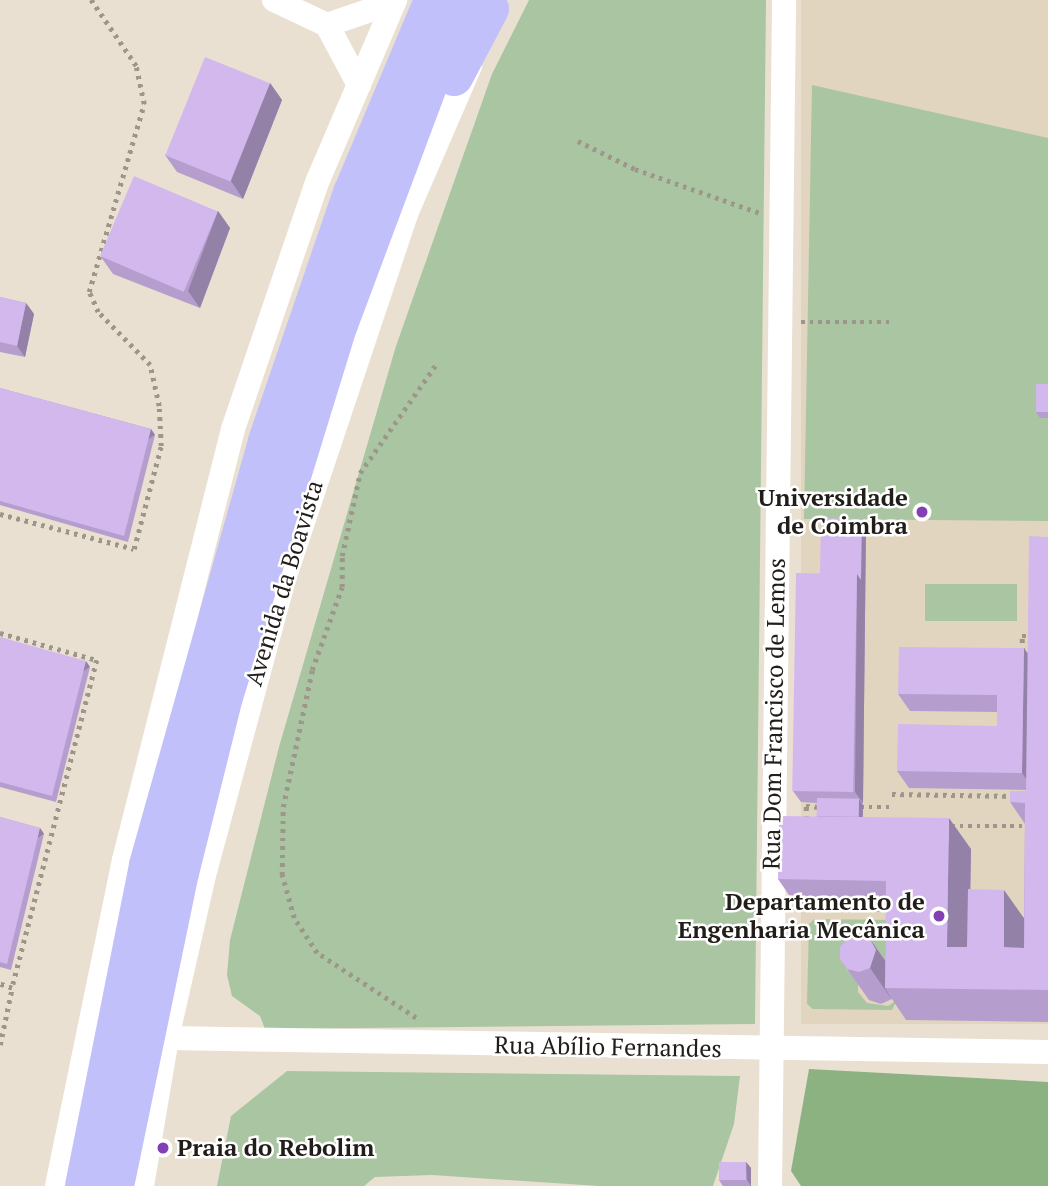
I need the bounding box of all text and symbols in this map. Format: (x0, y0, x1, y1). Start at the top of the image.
street label: Avenida da Boavista (239, 477, 329, 689)
place label: Universidade de Coimbra (758, 484, 908, 540)
marker: Universidade de Coimbra (914, 504, 930, 520)
street label: Rua Dom Francisco de Lemos (757, 558, 791, 870)
place label: Departamento de Engenharia Mecânica (678, 888, 925, 944)
marker: Departamento de Engenharia Mecânica (931, 908, 947, 924)
street label: Rua Abílio Fernandes (494, 1031, 722, 1063)
place label: Praia do Rebolim (177, 1134, 374, 1162)
marker: Praia do Rebolim (155, 1140, 171, 1156)

